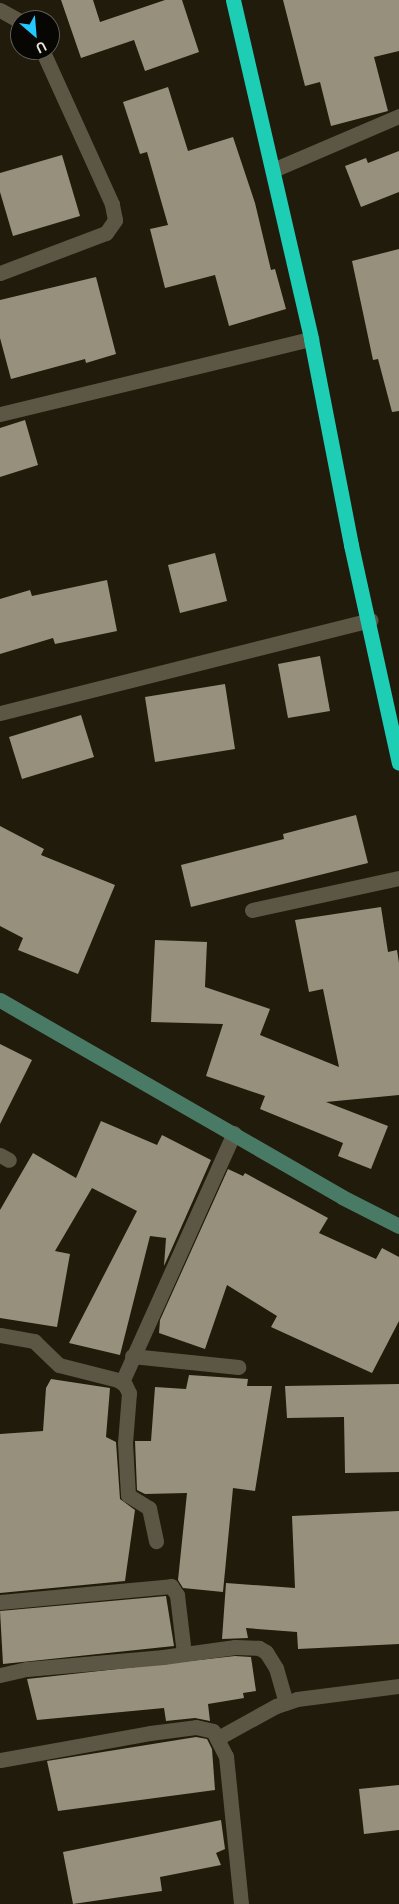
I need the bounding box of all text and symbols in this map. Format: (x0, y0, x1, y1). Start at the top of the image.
north arrow (10, 10, 60, 60)
text: U (33, 37, 50, 58)

